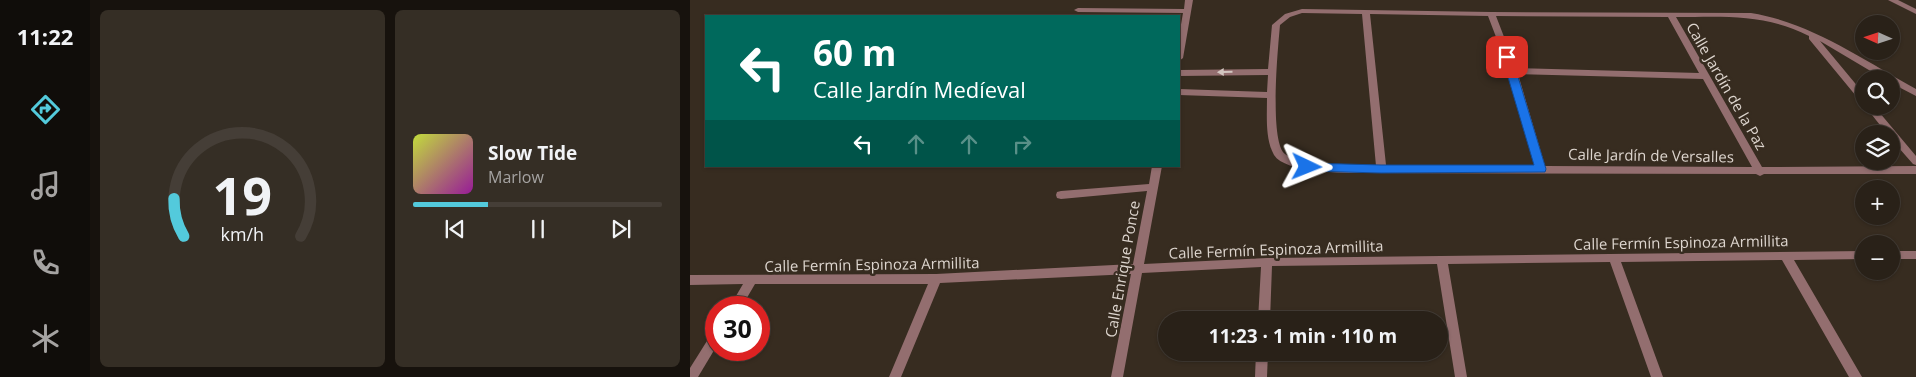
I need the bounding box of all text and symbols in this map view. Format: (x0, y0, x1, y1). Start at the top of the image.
north arrow (1855, 15, 1900, 60)
map controls (1855, 15, 1900, 280)
street label: Calle Jardín de la Paz (1682, 19, 1772, 153)
text: 11:22 (17, 21, 73, 51)
text: 60 m (813, 29, 896, 76)
icon: left (730, 35, 795, 100)
pin (1486, 36, 1528, 78)
icon: arrive (1493, 43, 1521, 71)
one-way arrow (1217, 68, 1233, 76)
button: search (1855, 70, 1900, 115)
text: Calle Jardín Medíeval (813, 74, 1026, 104)
icon: directions (28, 92, 63, 127)
button: layers (1855, 125, 1900, 170)
icon: left (849, 130, 877, 158)
icon: ahead (902, 130, 930, 158)
icon: ahead (955, 130, 983, 158)
icon: right (1008, 130, 1036, 158)
text: Slow Tide (488, 140, 577, 166)
position arrow (1280, 140, 1332, 192)
street label: Calle Jardín de Versalles (1568, 144, 1734, 166)
text: 19 (213, 159, 272, 230)
text: Marlow (488, 166, 544, 188)
icon: music (28, 168, 63, 203)
button: + (1855, 180, 1900, 225)
street label: Calle Enrique Ponce (1100, 199, 1144, 339)
icon: previous (441, 215, 469, 243)
icon: pause (524, 215, 552, 243)
icon: next (607, 215, 635, 243)
text: km/h (221, 222, 264, 246)
street label: Calle Fermín Espinoza Armillita (1573, 230, 1789, 254)
street label: Calle Fermín Espinoza Armillita (1168, 235, 1384, 263)
button: − (1855, 235, 1900, 280)
icon: phone (28, 245, 63, 280)
street label: Calle Fermín Espinoza Armillita (764, 252, 980, 276)
speed limit sign: 30 (705, 296, 770, 361)
icon: climate (28, 321, 63, 356)
text: 11:23 · 1 min · 110 m (1209, 323, 1397, 349)

